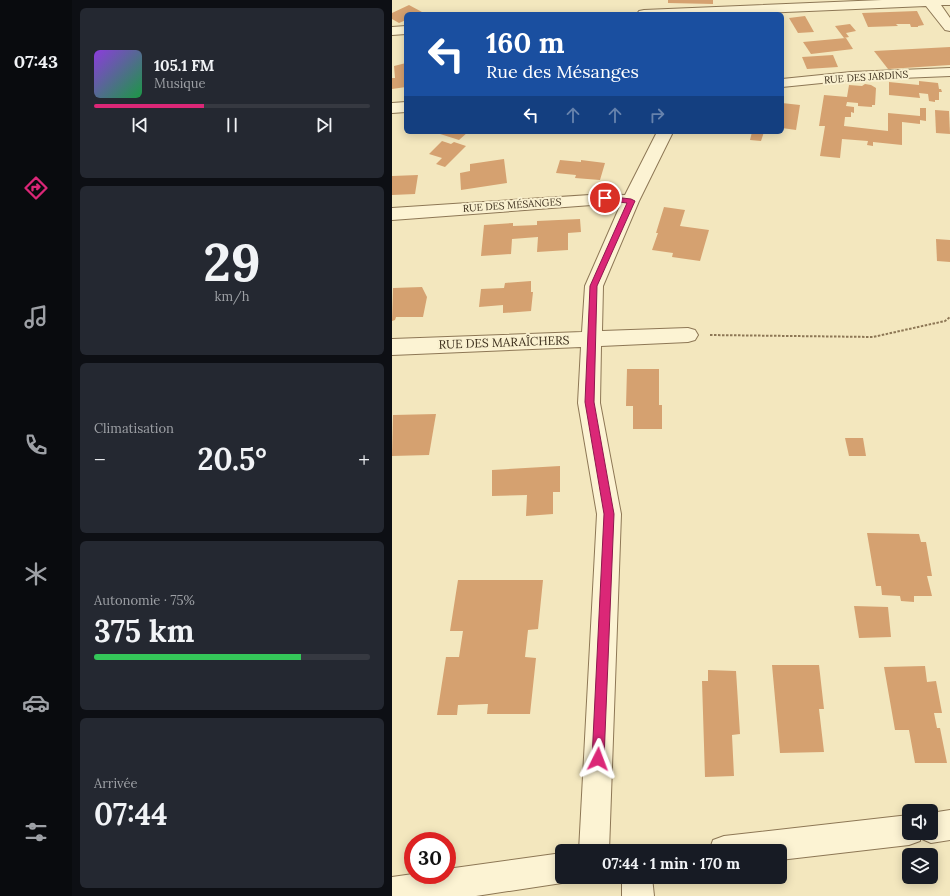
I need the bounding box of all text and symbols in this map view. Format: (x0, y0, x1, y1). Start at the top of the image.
text: 160 m (486, 25, 564, 61)
icon: left (420, 28, 472, 80)
text: 07:43 (14, 50, 58, 73)
text: 105.1 FM (154, 56, 214, 75)
text: Rue des Mésanges (486, 60, 639, 83)
street label: RUE DES JARDINS (823, 68, 909, 86)
text: Musique (154, 75, 206, 92)
icon: left (520, 104, 542, 126)
icon: ahead (562, 104, 584, 126)
icon: ahead (604, 104, 626, 126)
icon: right (646, 104, 668, 126)
icon: previous (129, 114, 151, 136)
icon: pause (221, 114, 243, 136)
icon: next (313, 114, 335, 136)
icon: directions (22, 174, 50, 202)
pin (588, 181, 622, 215)
icon: arrive (594, 187, 616, 209)
street label: RUE DES MÉSANGES (462, 195, 562, 215)
text: 29 (203, 229, 261, 295)
text: km/h (214, 288, 250, 305)
icon: music (22, 303, 50, 331)
street label: RUE DES MARAÎCHERS (438, 332, 570, 352)
text: Climatisation (94, 420, 174, 437)
icon: phone (22, 431, 50, 459)
text: 20.5° (197, 440, 267, 478)
text: − (94, 445, 106, 473)
text: + (358, 445, 370, 473)
icon: climate (22, 560, 50, 588)
text: Autonomie · 75% (94, 592, 195, 609)
text: 375 km (94, 612, 194, 650)
icon: car (22, 689, 50, 717)
position arrow (577, 738, 619, 780)
text: Arrivée (94, 775, 138, 792)
text: 07:44 (94, 795, 168, 833)
map controls (902, 804, 938, 884)
button: sound (902, 804, 938, 840)
icon: filters (22, 818, 50, 846)
speed limit sign: 30 (404, 832, 456, 884)
button: layers (902, 848, 938, 884)
text: 07:44 · 1 min · 170 m (602, 854, 740, 873)

